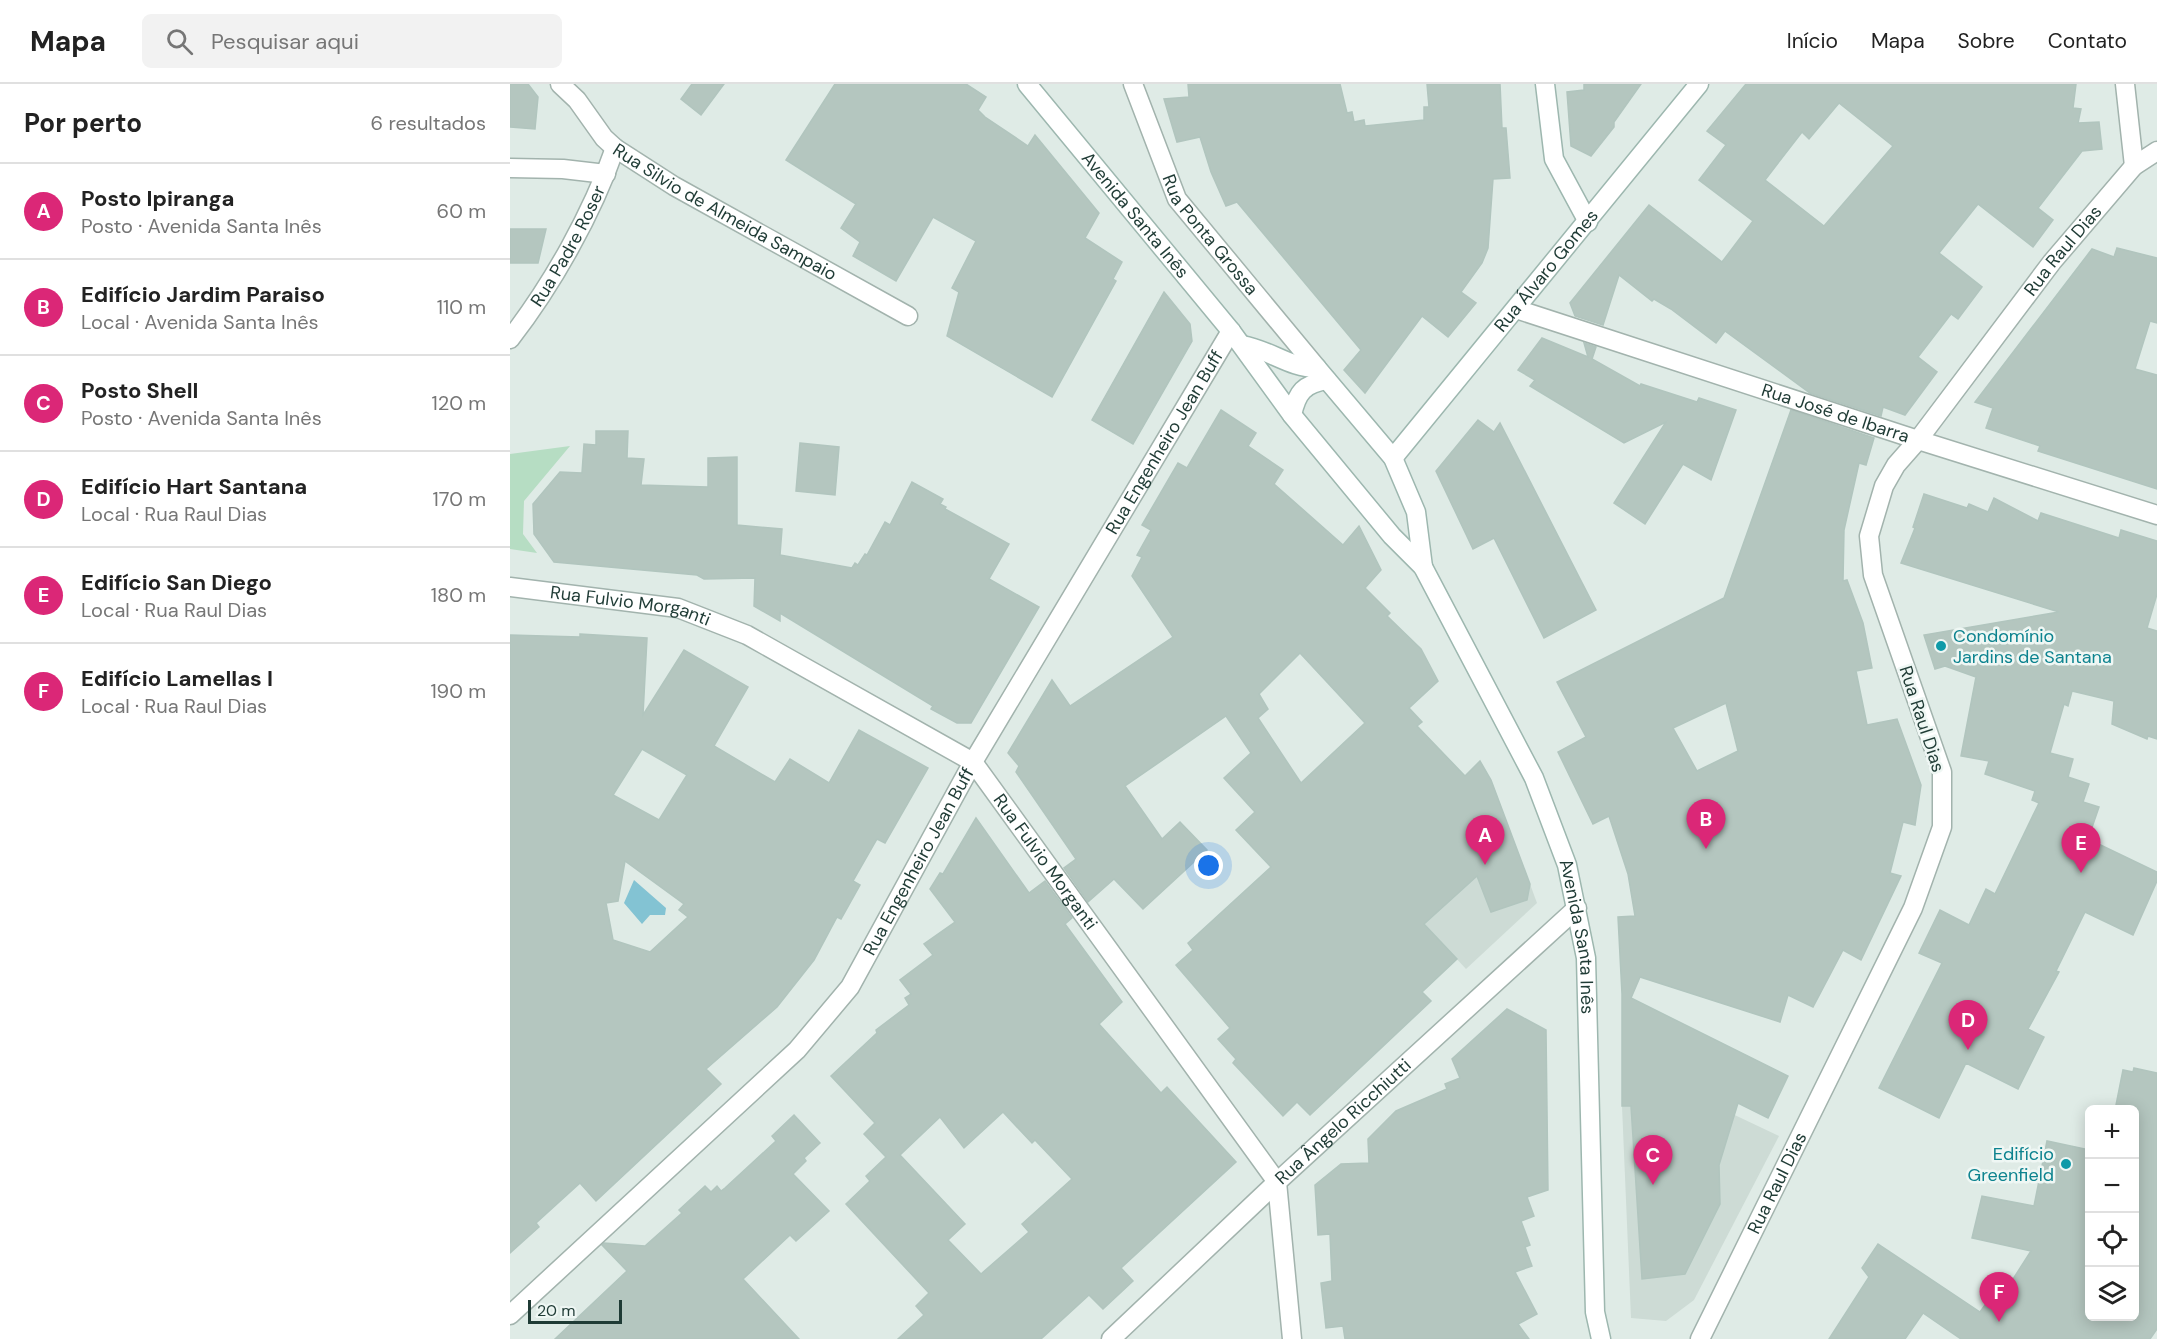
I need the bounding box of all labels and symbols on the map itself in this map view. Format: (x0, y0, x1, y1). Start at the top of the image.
street label: Rua Silvio de Almeida Sampaio (608, 138, 841, 286)
street label: Avenida Santa Inês (1076, 147, 1194, 283)
street label: Rua Ponta Grossa (1157, 171, 1264, 300)
street label: Rua Padre Roser (525, 181, 611, 311)
street label: Rua Raul Dias (2019, 200, 2107, 301)
street label: Rua Álvaro Gomes (1489, 204, 1604, 337)
street label: Rua Engenheiro Jean Buff (1100, 346, 1229, 539)
street label: Rua José de Ibarra (1758, 378, 1912, 448)
street label: Rua Fulvio Morganti (549, 580, 714, 632)
place label: Condomínio Jardins de Santana (1953, 624, 2112, 669)
marker: Condomínio Jardins de Santana (1934, 639, 1948, 653)
street label: Rua Raul Dias (1894, 663, 1950, 775)
street label: Rua Engenheiro Jean Buff (858, 763, 980, 960)
street label: Rua Fulvio Morganti (988, 789, 1103, 935)
pin: B (1686, 800, 1726, 849)
pin: A (1466, 816, 1504, 865)
pin: E (2062, 824, 2100, 873)
your location (1194, 851, 1223, 880)
street label: Avenida Santa Inês (1554, 855, 1599, 1014)
pin: D (1948, 1000, 1988, 1050)
street label: Rua Ângelo Ricchiutti (1270, 1053, 1416, 1190)
street label: Rua Raul Dias (1742, 1128, 1812, 1238)
pin: C (1634, 1136, 1672, 1185)
place label: Edifício Greenfield (1968, 1142, 2054, 1187)
marker: Edifício Greenfield (2059, 1157, 2073, 1171)
pin: F (1980, 1272, 2018, 1322)
scale bar (528, 1297, 622, 1324)

